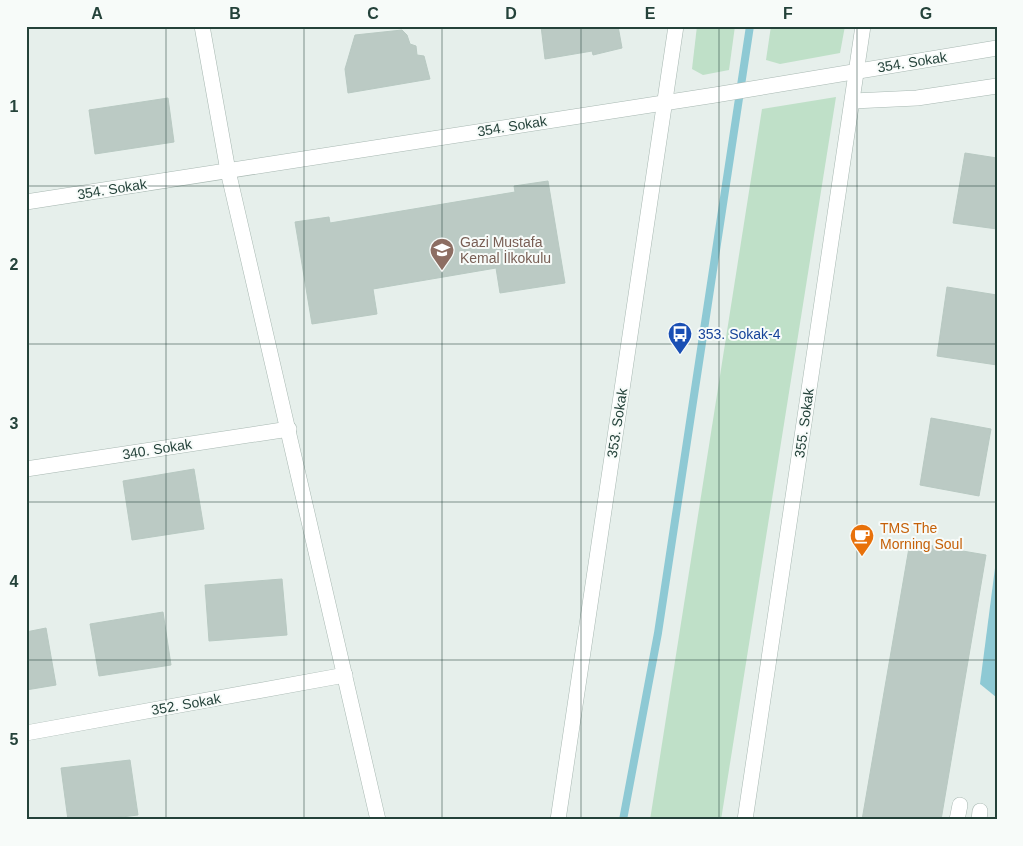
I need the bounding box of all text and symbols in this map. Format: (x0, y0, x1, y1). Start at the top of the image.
text: A (91, 5, 103, 22)
text: B (229, 5, 241, 22)
text: C (367, 5, 379, 22)
text: D (505, 5, 517, 22)
text: E (645, 5, 656, 22)
text: F (783, 5, 793, 22)
text: G (920, 5, 932, 22)
street label: 354. Sokak (876, 48, 949, 75)
text: 1 (10, 98, 19, 115)
street label: 354. Sokak (476, 112, 549, 139)
street label: 354. Sokak (76, 175, 149, 202)
place label: Gazi Mustafa Kemal İlkokulu (460, 234, 551, 266)
school or university icon: Gazi Mustafa Kemal İlkokulu (429, 237, 455, 271)
text: 2 (10, 256, 19, 273)
bus stop icon: 353. Sokak-4 (667, 321, 693, 355)
place label: 353. Sokak-4 (698, 326, 781, 342)
street label: 353. Sokak (604, 386, 631, 459)
street label: 355. Sokak (791, 386, 817, 459)
text: 3 (10, 415, 19, 432)
street label: 340. Sokak (121, 435, 194, 462)
place label: TMS The Morning Soul (880, 520, 963, 552)
cafe icon: TMS The Morning Soul (849, 523, 875, 557)
text: 4 (10, 573, 19, 590)
street label: 352. Sokak (150, 690, 223, 718)
text: 5 (10, 731, 19, 748)

